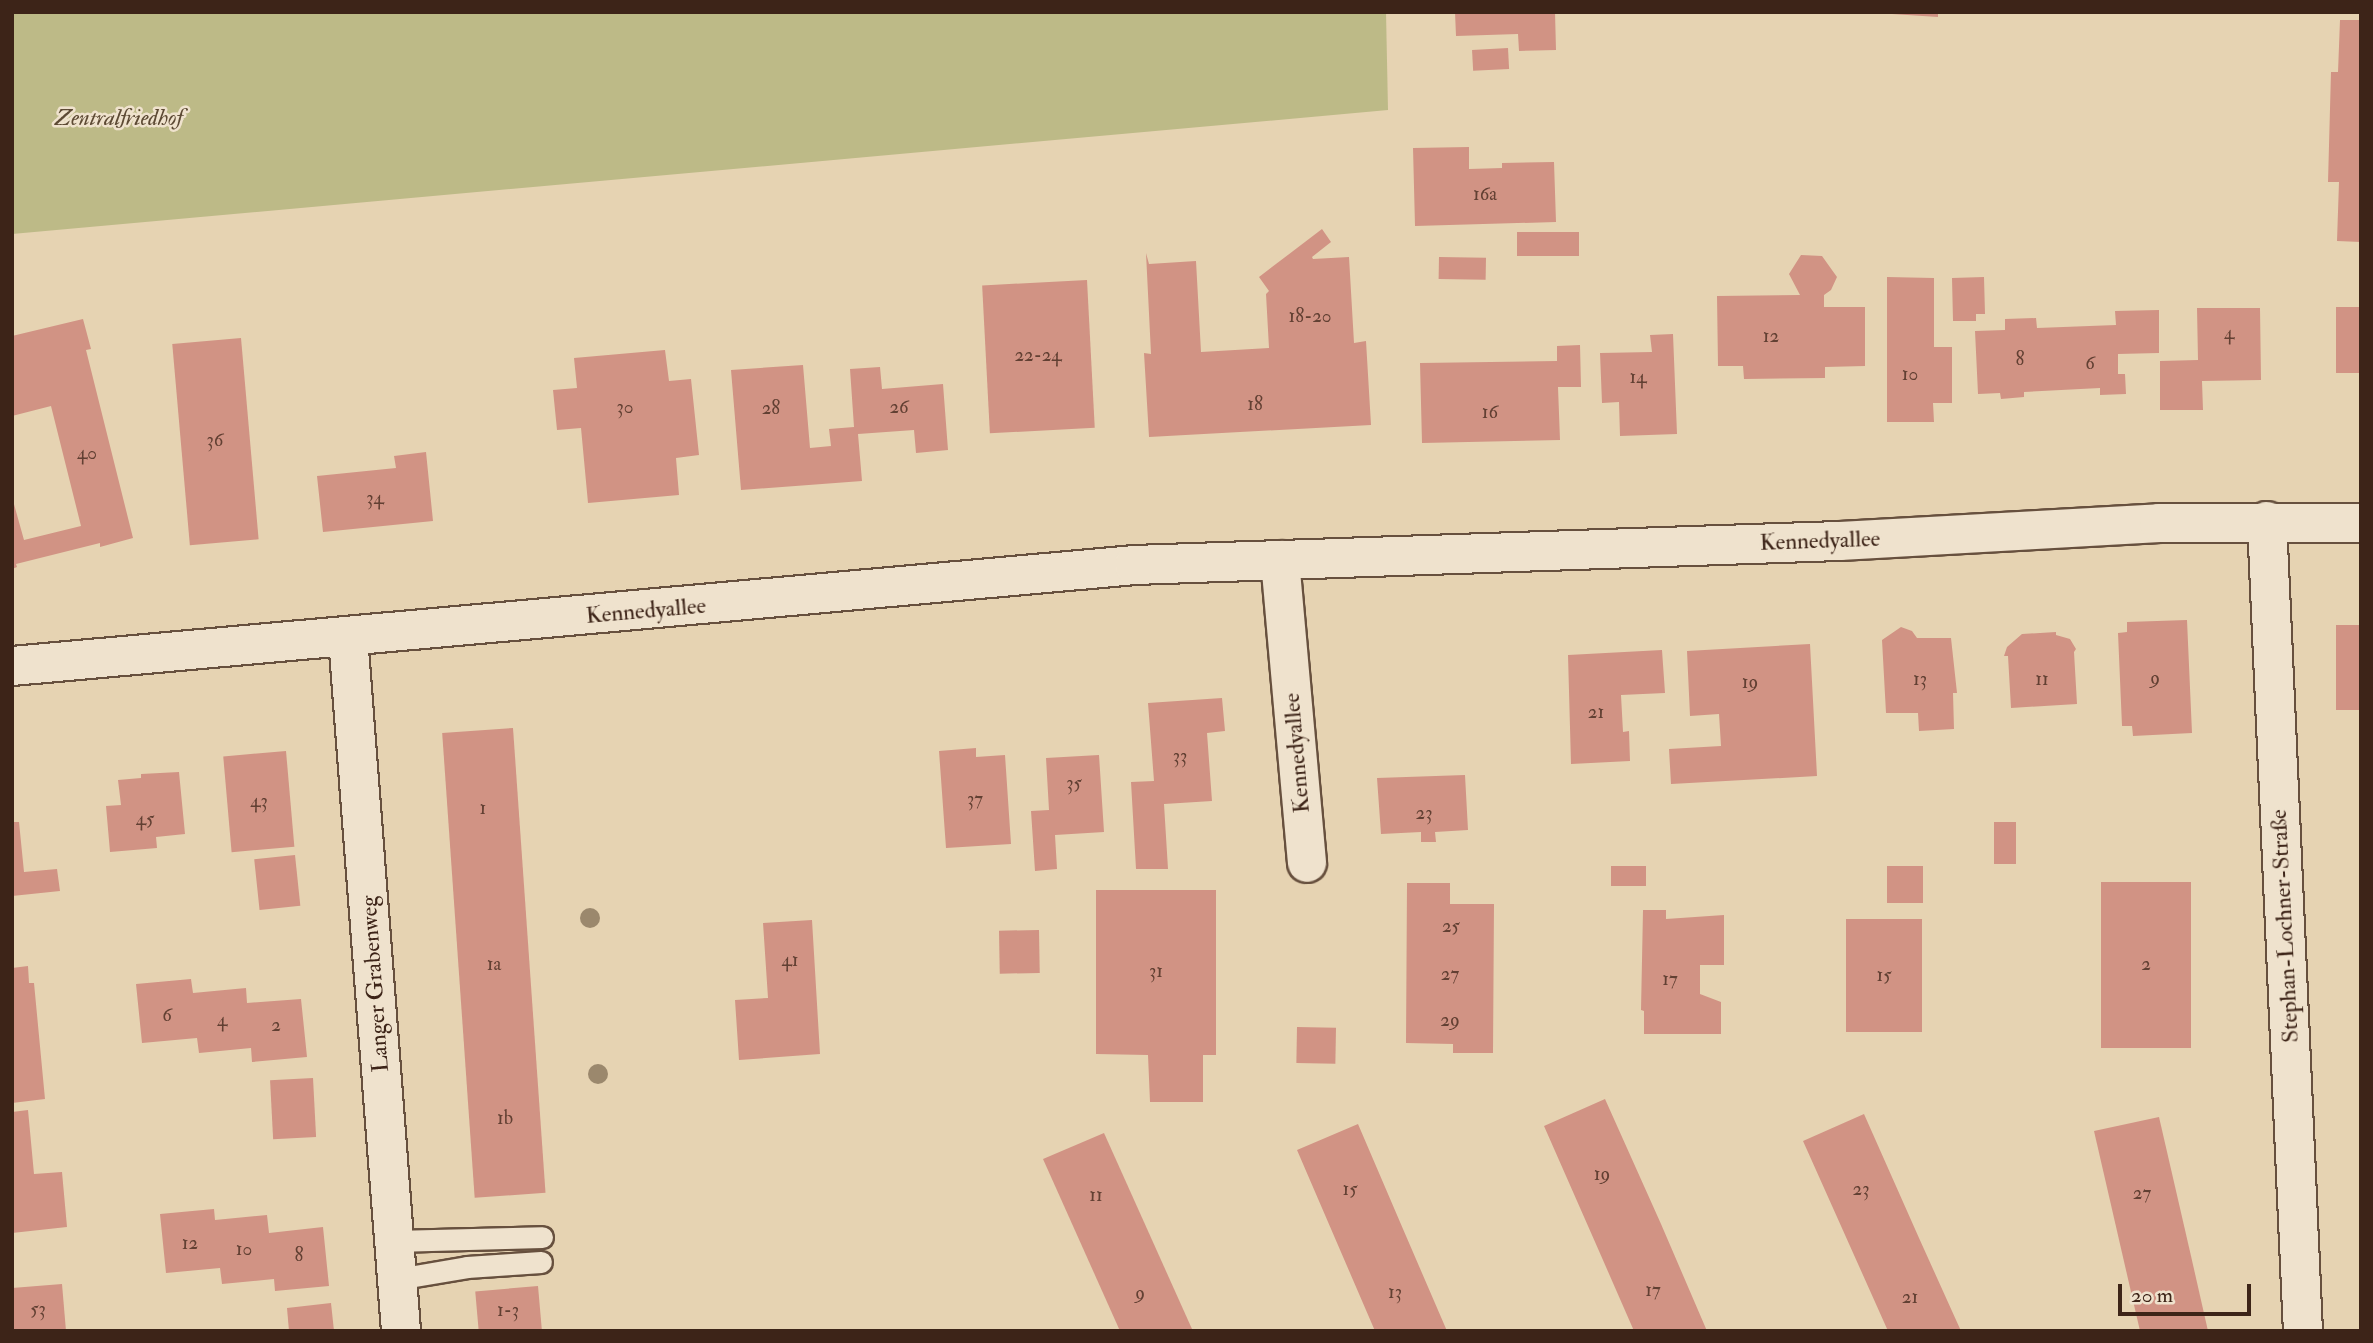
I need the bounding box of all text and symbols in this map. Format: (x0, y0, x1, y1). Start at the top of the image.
park label: Zentralfriedhof (55, 104, 183, 132)
house number: 16a (1473, 184, 1497, 206)
house number: 18-20 (1288, 306, 1332, 328)
house number: 4 (2224, 323, 2234, 345)
house number: 12 (1763, 326, 1779, 348)
house number: 22-24 (1014, 345, 1062, 367)
house number: 8 (2016, 349, 2024, 371)
house number: 6 (2085, 353, 2095, 375)
house number: 10 (1902, 364, 1918, 386)
house number: 14 (1629, 367, 1647, 389)
house number: 18 (1247, 394, 1263, 416)
house number: 30 (616, 397, 634, 419)
house number: 26 (889, 397, 909, 419)
house number: 28 (762, 398, 780, 420)
house number: 16 (1482, 402, 1498, 424)
house number: 36 (207, 430, 223, 452)
house number: 40 (77, 443, 97, 465)
house number: 34 (366, 488, 384, 510)
street label: Kennedyallee (1759, 525, 1881, 557)
street label: Kennedyallee (585, 592, 707, 630)
house number: 9 (2150, 668, 2160, 690)
house number: 13 (1913, 669, 1927, 691)
house number: 11 (2035, 669, 2049, 691)
house number: 19 (1742, 672, 1758, 694)
street label: Kennedyallee (1278, 692, 1316, 814)
house number: 21 (1588, 702, 1604, 724)
house number: 33 (1173, 746, 1187, 768)
house number: 35 (1066, 773, 1082, 795)
house number: 37 (967, 789, 983, 811)
house number: 43 (250, 791, 268, 813)
house number: 1 (480, 798, 486, 820)
house number: 23 (1416, 803, 1432, 825)
house number: 45 (136, 809, 154, 831)
street label: Stephan-Lochner-Straße (2265, 809, 2305, 1043)
street label: Langer Grabenweg (355, 895, 395, 1073)
house number: 25 (1442, 916, 1460, 938)
house number: 41 (781, 950, 799, 972)
house number: 1a (487, 954, 501, 976)
house number: 2 (2141, 954, 2151, 976)
house number: 31 (1149, 961, 1163, 983)
house number: 27 (1441, 964, 1459, 986)
house number: 15 (1876, 965, 1892, 987)
house number: 17 (1662, 969, 1678, 991)
house number: 6 (162, 1005, 172, 1027)
house number: 4 (217, 1010, 227, 1032)
house number: 29 (1440, 1010, 1460, 1032)
house number: 2 (271, 1015, 281, 1037)
house number: 1b (497, 1108, 513, 1130)
house number: 19 (1594, 1164, 1610, 1186)
house number: 15 (1342, 1179, 1358, 1201)
house number: 23 (1853, 1179, 1869, 1201)
house number: 27 (2133, 1183, 2151, 1205)
house number: 11 (1089, 1185, 1103, 1207)
house number: 12 (182, 1233, 198, 1255)
house number: 10 (236, 1239, 252, 1261)
house number: 8 (295, 1245, 303, 1267)
scale bar (2121, 1270, 2254, 1314)
house number: 17 (1645, 1280, 1661, 1302)
house number: 13 (1388, 1282, 1402, 1304)
text: 20 m (2131, 1282, 2173, 1309)
house number: 9 (1135, 1283, 1145, 1305)
house number: 21 (1902, 1287, 1918, 1309)
house number: 53 (30, 1299, 46, 1321)
house number: 1-3 (497, 1300, 519, 1322)

